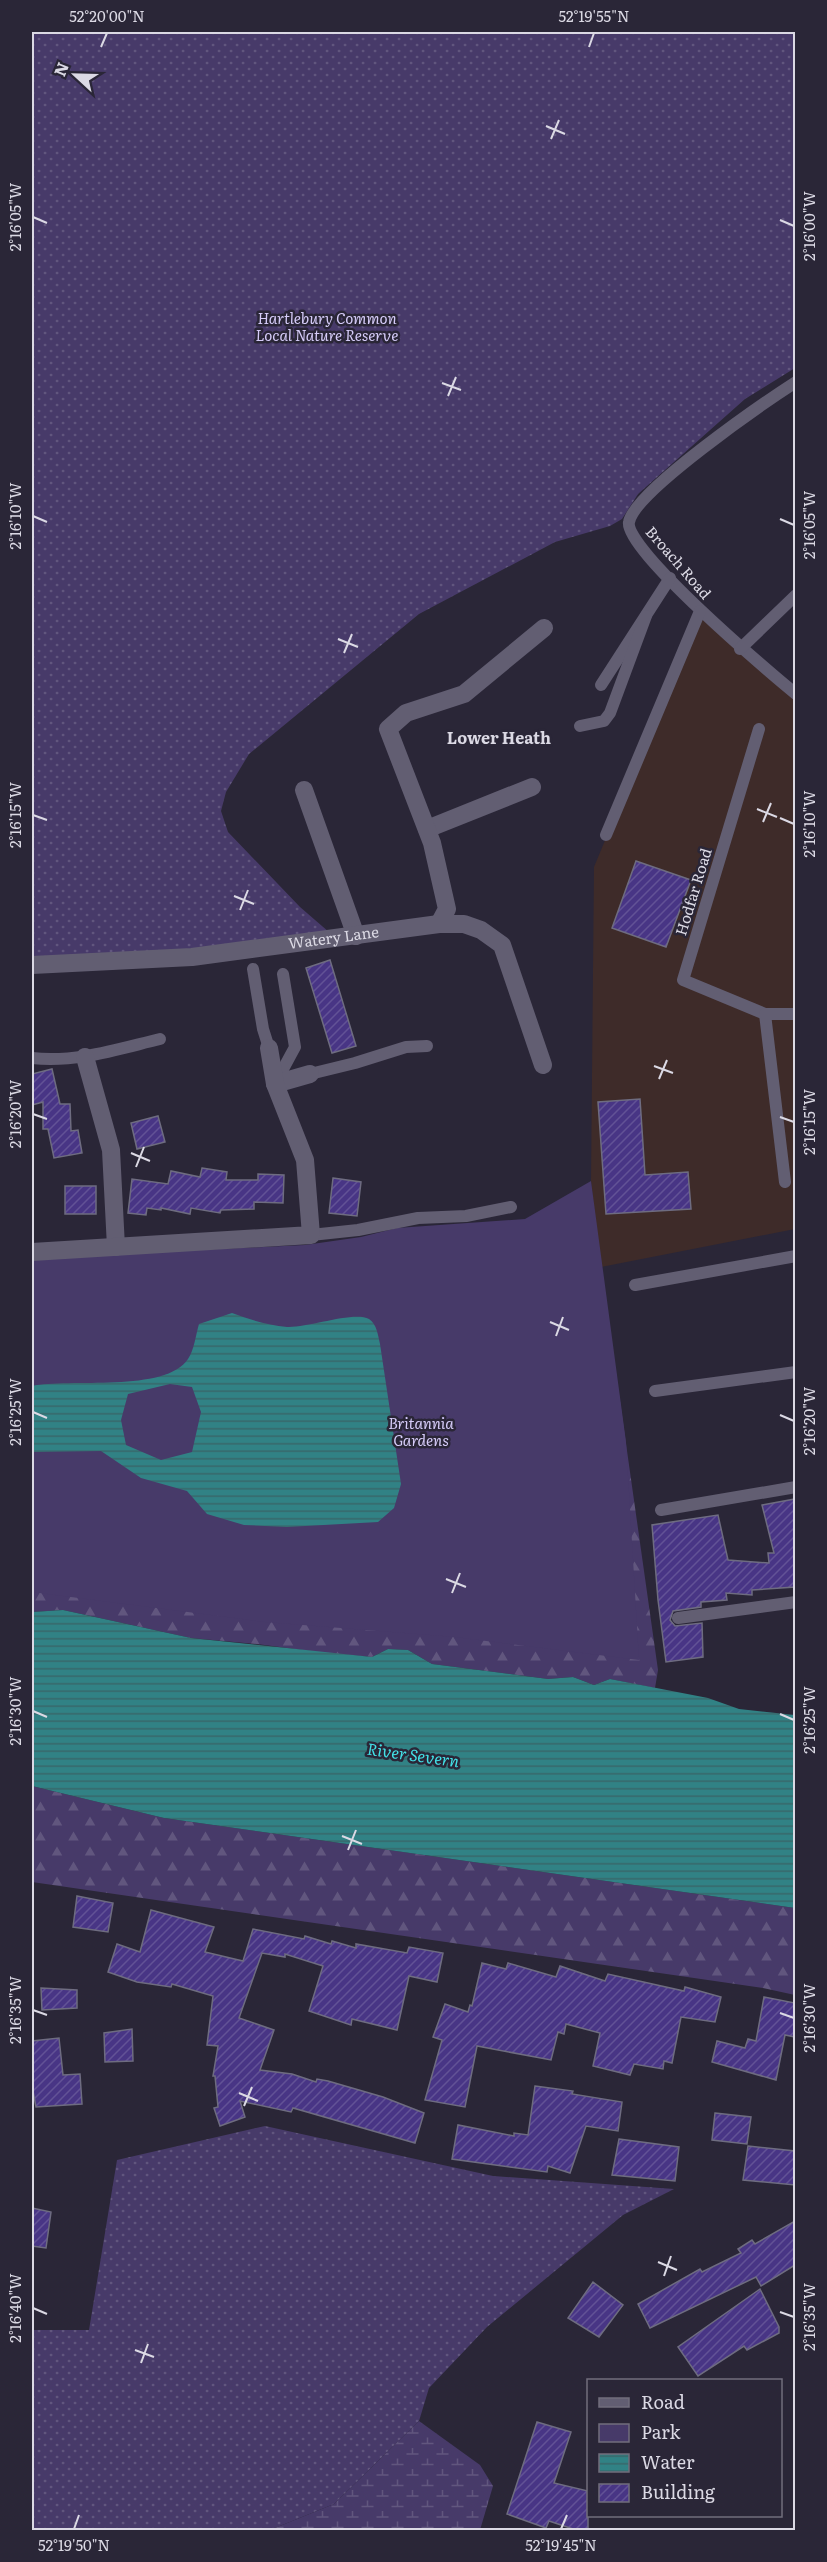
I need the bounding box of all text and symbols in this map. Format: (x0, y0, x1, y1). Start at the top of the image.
text: 52°20'00"N (69, 4, 145, 27)
text: 52°19'55"N (558, 4, 630, 27)
north arrow (45, 45, 105, 105)
text: N (47, 58, 74, 80)
text: 2°16'05"W (3, 182, 26, 251)
text: 2°16'00"W (797, 191, 820, 261)
park label: Hartlebury Common Local Nature Reserve (255, 306, 399, 346)
text: 2°16'10"W (3, 482, 26, 550)
text: 2°16'05"W (797, 490, 820, 559)
street label: Broach Road (641, 520, 717, 604)
district label: Lower Heath (447, 725, 551, 749)
text: 2°16'15"W (3, 781, 26, 848)
text: 2°16'10"W (797, 790, 820, 858)
street label: Hodfar Road (668, 845, 717, 938)
street label: Watery Lane (287, 919, 380, 954)
text: 2°16'20"W (3, 1079, 26, 1148)
text: 2°16'15"W (797, 1088, 820, 1155)
text: 2°16'25"W (3, 1378, 26, 1446)
text: 2°16'20"W (797, 1386, 820, 1455)
park label: Britannia Gardens (388, 1411, 454, 1451)
text: 2°16'30"W (3, 1676, 26, 1746)
text: 2°16'25"W (797, 1686, 820, 1754)
water label: River Severn (365, 1736, 461, 1772)
text: 2°16'35"W (3, 1975, 26, 2044)
text: 2°16'30"W (797, 1983, 820, 2053)
text: 2°16'40"W (3, 2273, 26, 2343)
text: 2°16'35"W (797, 2282, 820, 2351)
legend (587, 2379, 782, 2517)
text: Road (641, 2388, 685, 2415)
text: Park (641, 2418, 682, 2445)
text: Water (641, 2448, 695, 2475)
text: Building (641, 2478, 716, 2505)
text: 52°19'50"N (38, 2533, 110, 2556)
text: 52°19'45"N (525, 2533, 597, 2556)

